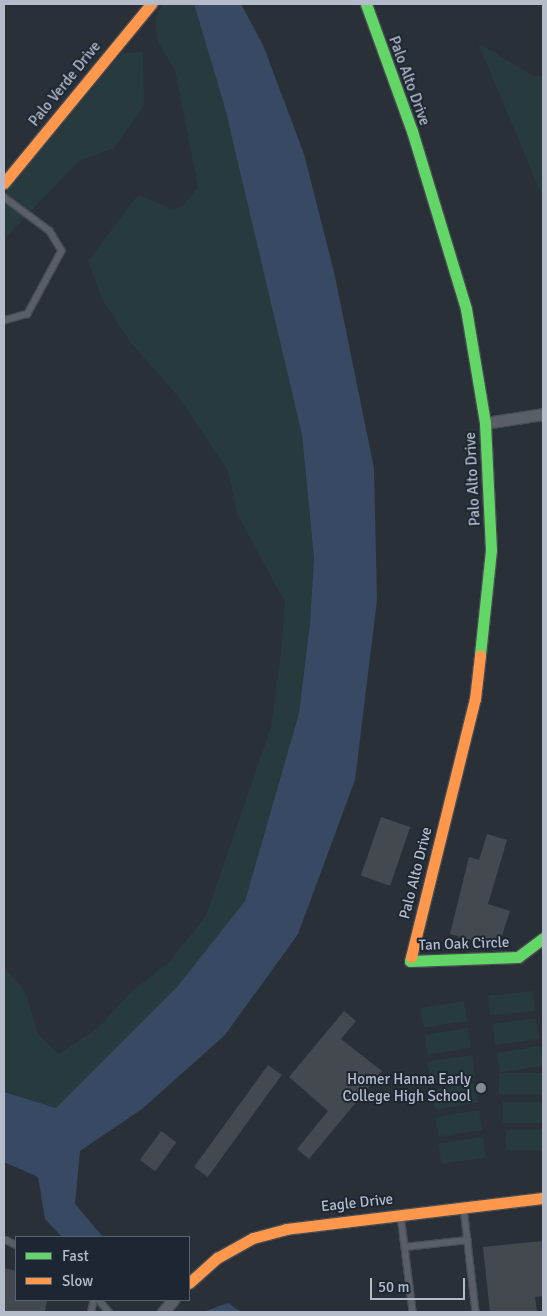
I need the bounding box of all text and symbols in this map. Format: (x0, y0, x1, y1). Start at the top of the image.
street label: Palo Alto Drive (384, 34, 434, 128)
street label: Palo Verde Drive (25, 38, 105, 130)
street label: Palo Alto Drive (462, 432, 484, 526)
street label: Palo Alto Drive (396, 825, 436, 921)
street label: Tan Oak Circle (418, 933, 510, 955)
place label: Homer Hanna Early College High School (342, 1070, 471, 1105)
marker: Homer Hanna Early College High School (475, 1082, 487, 1094)
street label: Eagle Drive (320, 1190, 394, 1216)
legend (15, 1236, 190, 1301)
text: Fast (62, 1247, 89, 1265)
scale bar (372, 1268, 467, 1300)
text: Slow (62, 1272, 93, 1290)
text: 50 m (378, 1278, 409, 1296)

